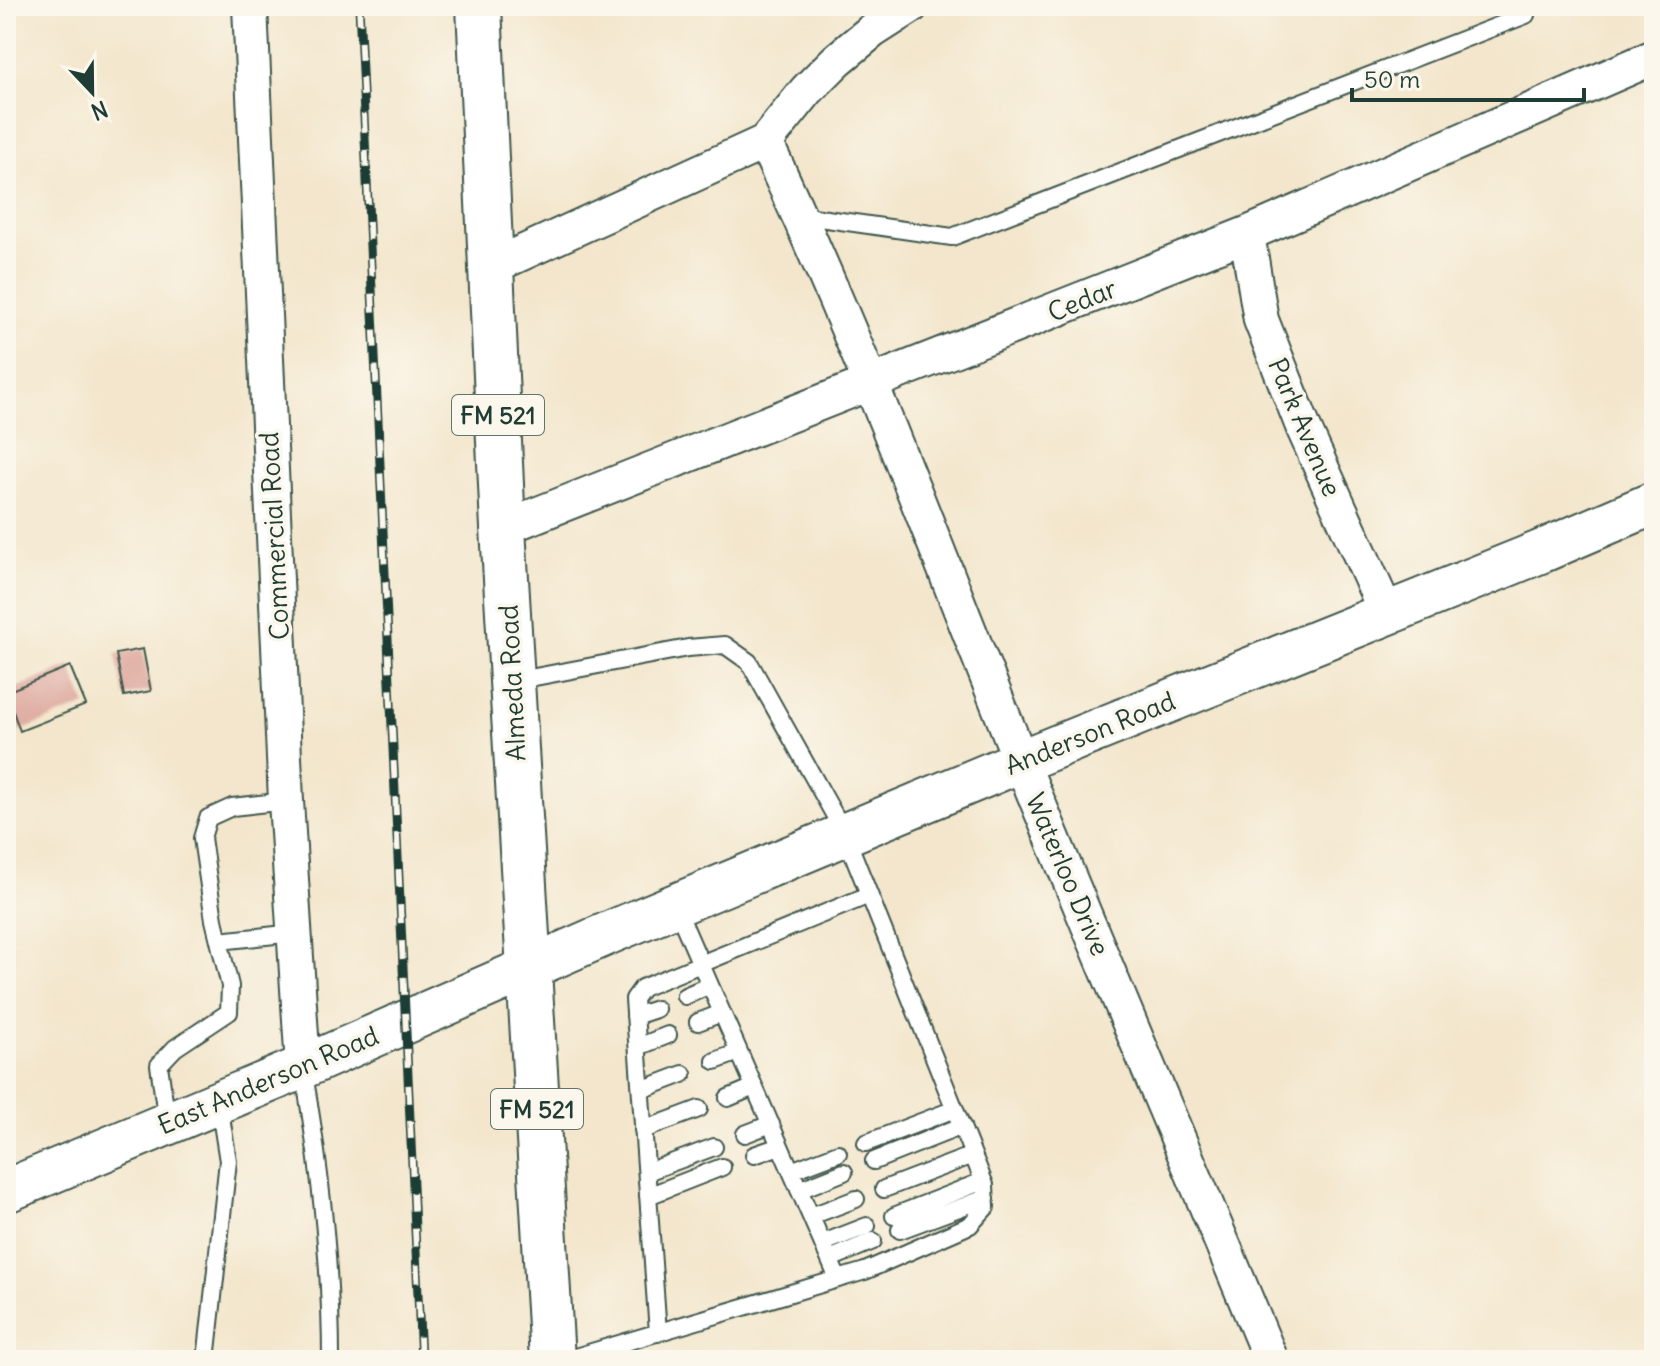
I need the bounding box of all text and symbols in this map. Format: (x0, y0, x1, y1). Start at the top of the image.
north arrow (52, 52, 132, 132)
scale bar (1352, 52, 1584, 102)
text: 50 m (1364, 64, 1420, 94)
text: N (87, 95, 112, 126)
street label: Cedar (1043, 271, 1122, 329)
street label: Park Avenue (1261, 353, 1349, 501)
road number: FM 521 (452, 395, 544, 435)
street label: Commercial Road (252, 431, 296, 641)
street label: Almeda Road (491, 604, 533, 762)
street label: Anderson Road (1000, 684, 1180, 782)
street label: Waterloo Drive (1019, 788, 1117, 960)
street label: East Anderson Road (153, 1019, 383, 1141)
road number: FM 521 (491, 1089, 583, 1129)

